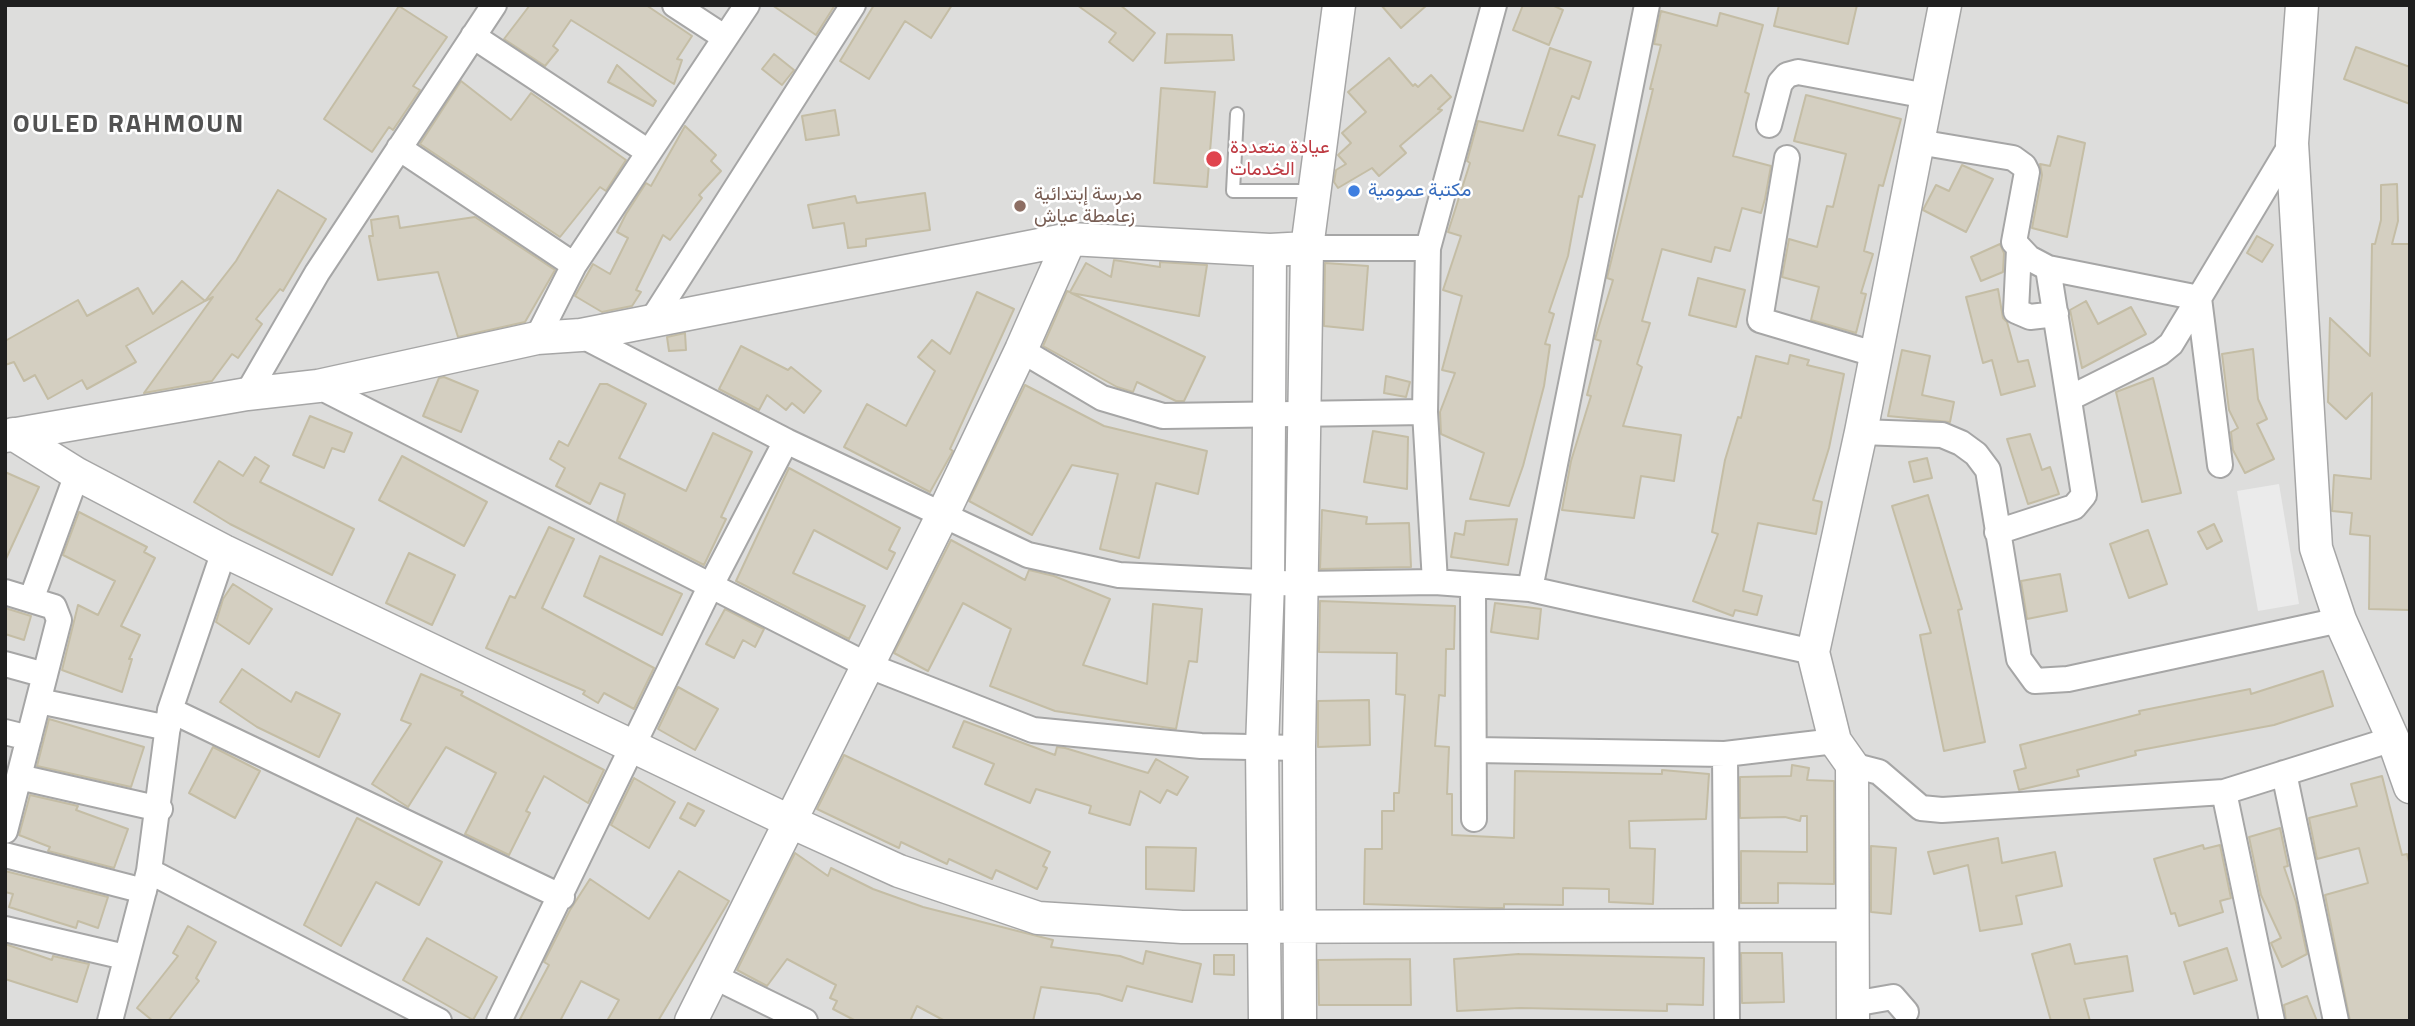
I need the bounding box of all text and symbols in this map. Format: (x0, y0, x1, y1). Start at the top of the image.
district label: OULED RAHMOUN (14, 110, 244, 142)
place label: عيادة متعددة الخدمات (1230, 137, 1330, 181)
marker: عيادة متعددة الخدمات (1204, 149, 1224, 169)
place label: مكتبة عمومية (1368, 180, 1471, 202)
marker: مكتبة عمومية (1346, 183, 1362, 199)
place label: مدرسة إبتدائية زعامطة عياش (1034, 184, 1142, 228)
marker: مدرسة إبتدائية زعامطة عياش (1012, 198, 1028, 214)

